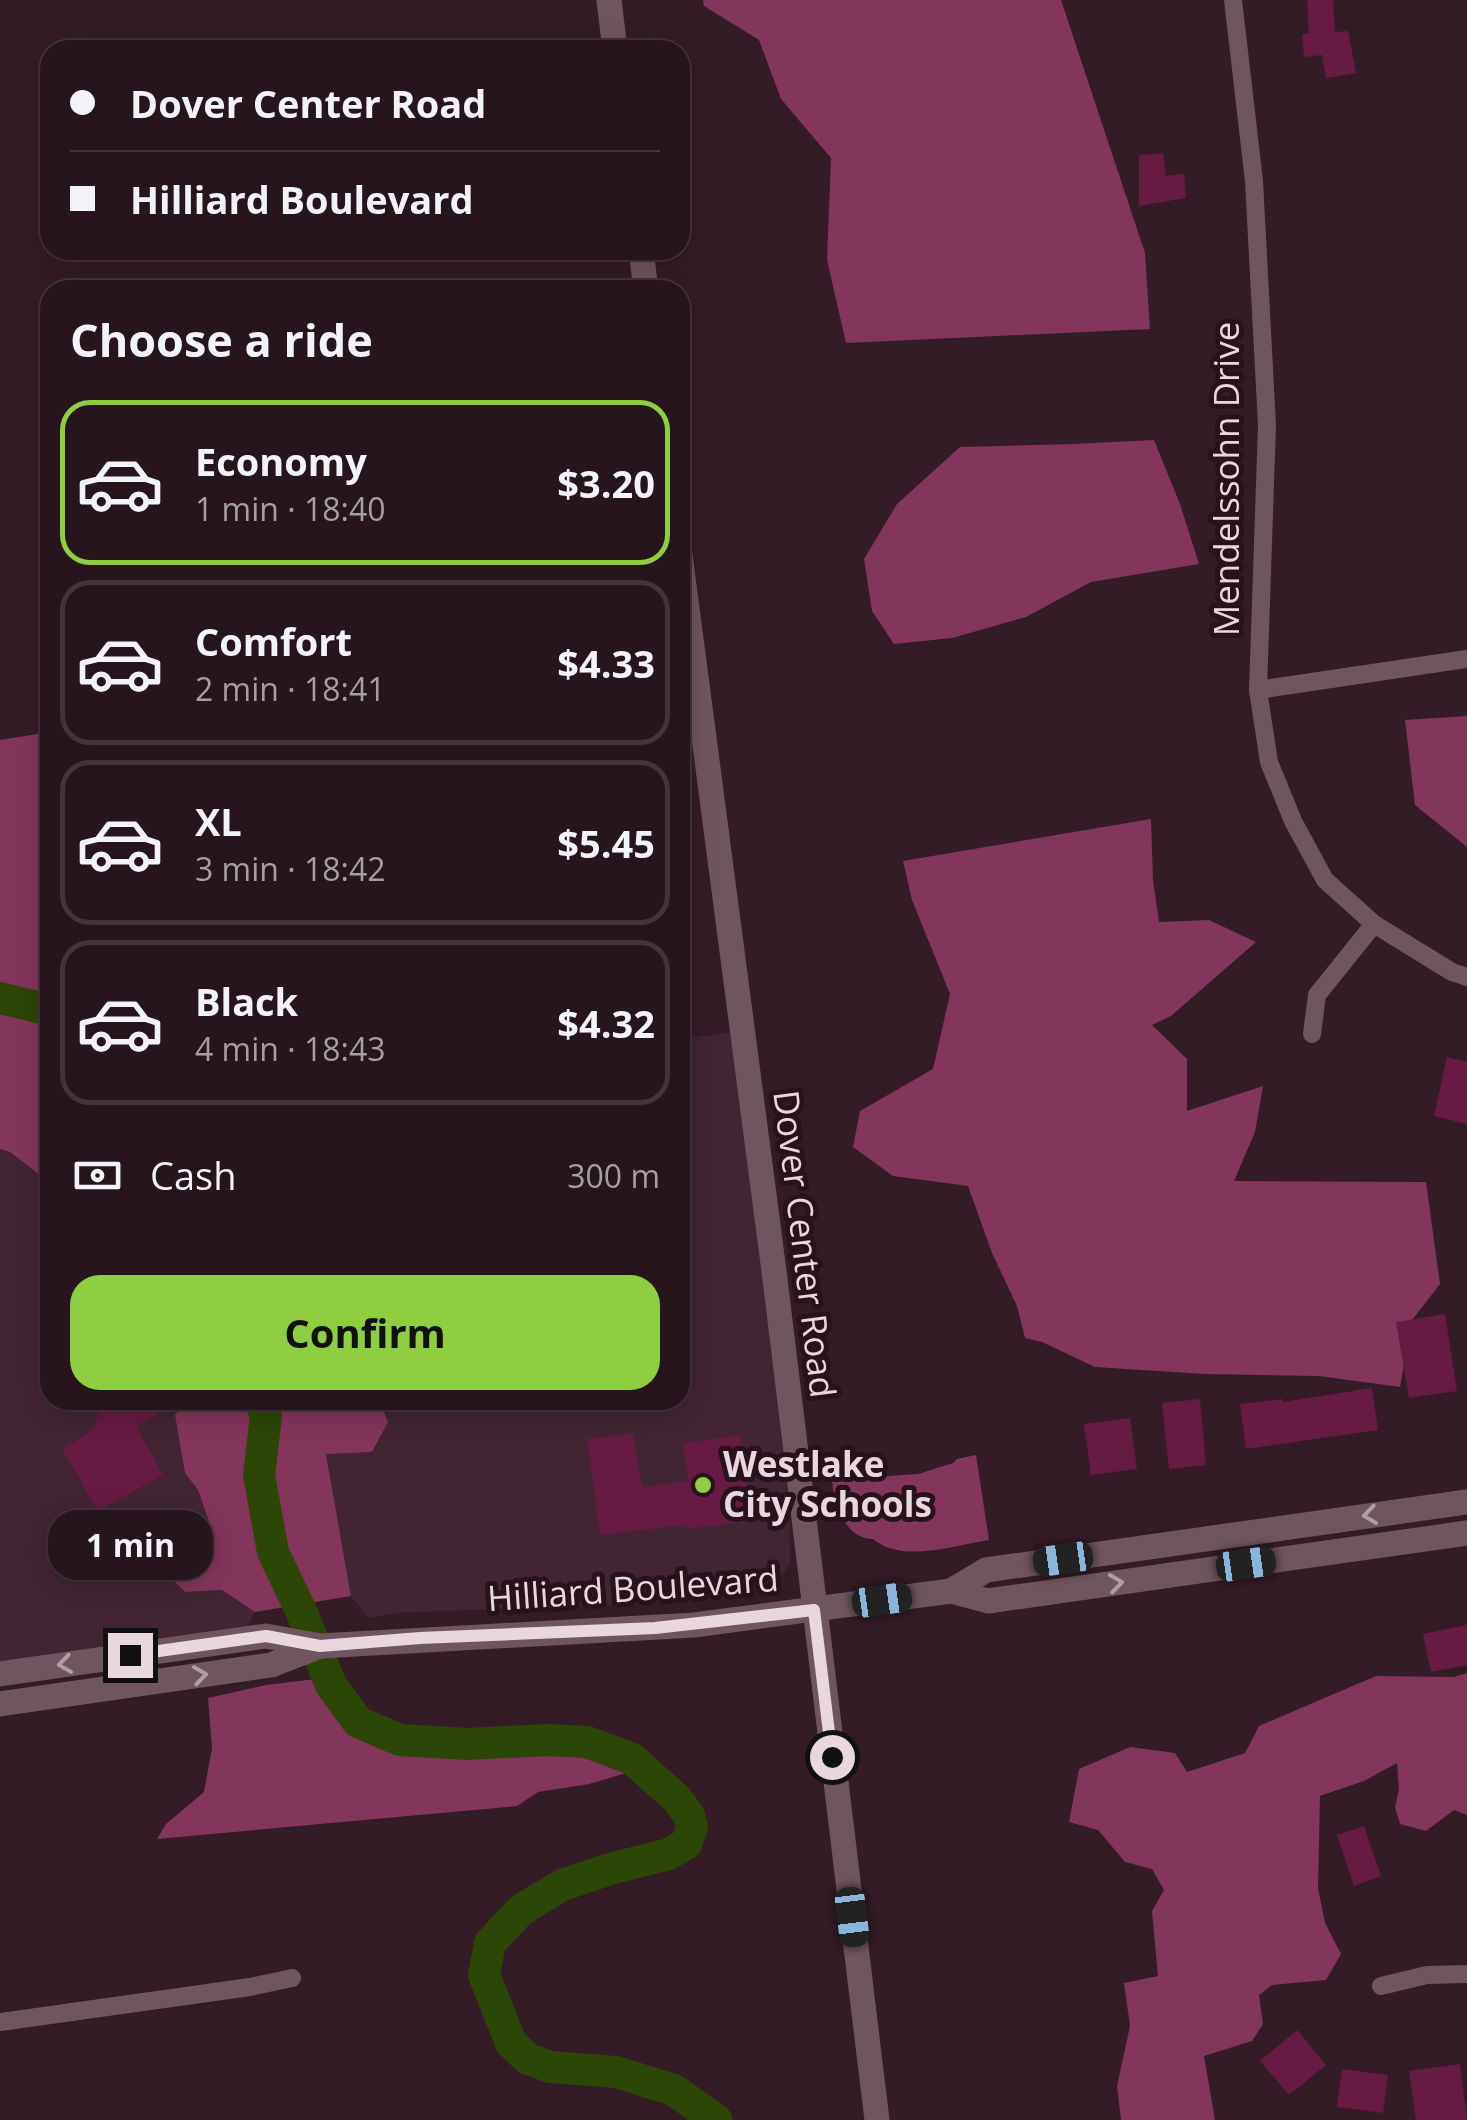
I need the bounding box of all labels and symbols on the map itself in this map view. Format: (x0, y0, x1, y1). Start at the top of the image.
street label: Mendelssohn Drive (1202, 322, 1249, 636)
street label: Dover Center Road (763, 1088, 848, 1400)
place label: Westlake City Schools (723, 1440, 932, 1527)
marker: Westlake City Schools (692, 1474, 714, 1496)
one-way arrow (1362, 1504, 1379, 1525)
callout: 1 min (48, 1510, 212, 1580)
car (1031, 1540, 1095, 1578)
car (1214, 1545, 1278, 1583)
street label: Hilliard Boulevard (486, 1554, 780, 1621)
one-way arrow (1108, 1573, 1124, 1594)
car (850, 1581, 914, 1619)
route end (108, 1633, 153, 1678)
one-way arrow (57, 1652, 73, 1673)
one-way arrow (192, 1665, 209, 1686)
route start (810, 1735, 855, 1780)
car (833, 1885, 871, 1949)

